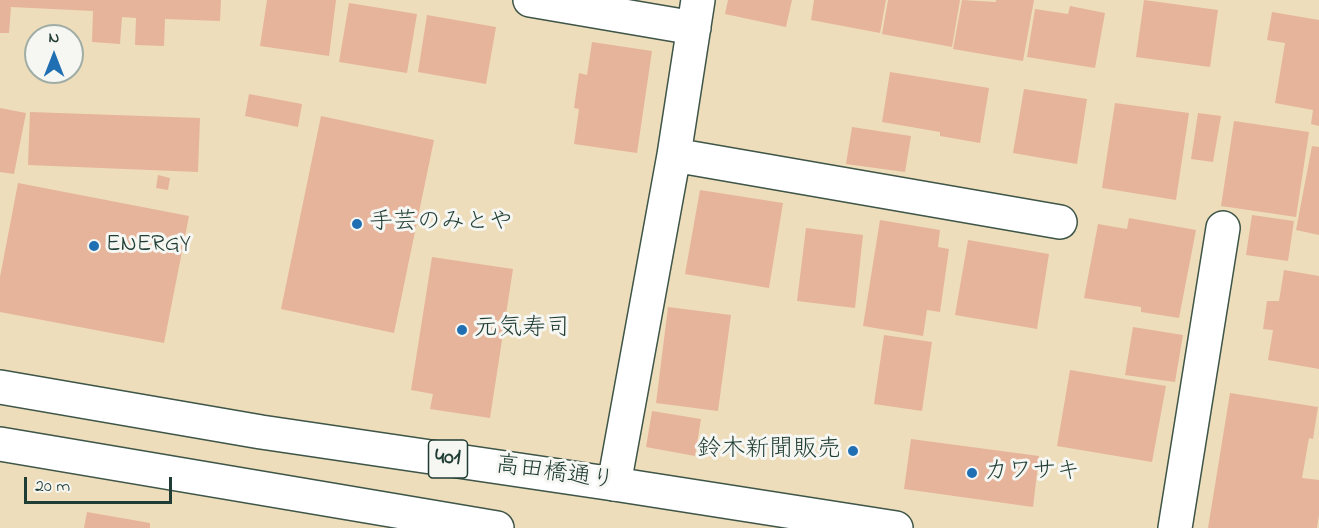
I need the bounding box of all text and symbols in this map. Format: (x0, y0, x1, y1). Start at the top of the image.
north arrow (24, 24, 84, 84)
text: N (49, 26, 59, 50)
place label: 手芸のみとや (369, 210, 513, 238)
marker: 手芸のみとや (350, 217, 364, 231)
place label: ENERGY (106, 232, 191, 260)
marker: ENERGY (87, 239, 101, 253)
place label: 元気寿司 (474, 316, 570, 344)
marker: 元気寿司 (455, 323, 469, 337)
place label: 鈴木新聞販売 (697, 437, 841, 465)
road number: 401 (428, 440, 468, 478)
marker: 鈴木新聞販売 (846, 444, 860, 458)
street label: 高田橋通り (494, 452, 616, 498)
place label: カワサキ (984, 459, 1080, 487)
scale bar (27, 465, 176, 503)
marker: カワサキ (965, 466, 979, 480)
text: 20 m (35, 474, 70, 500)

